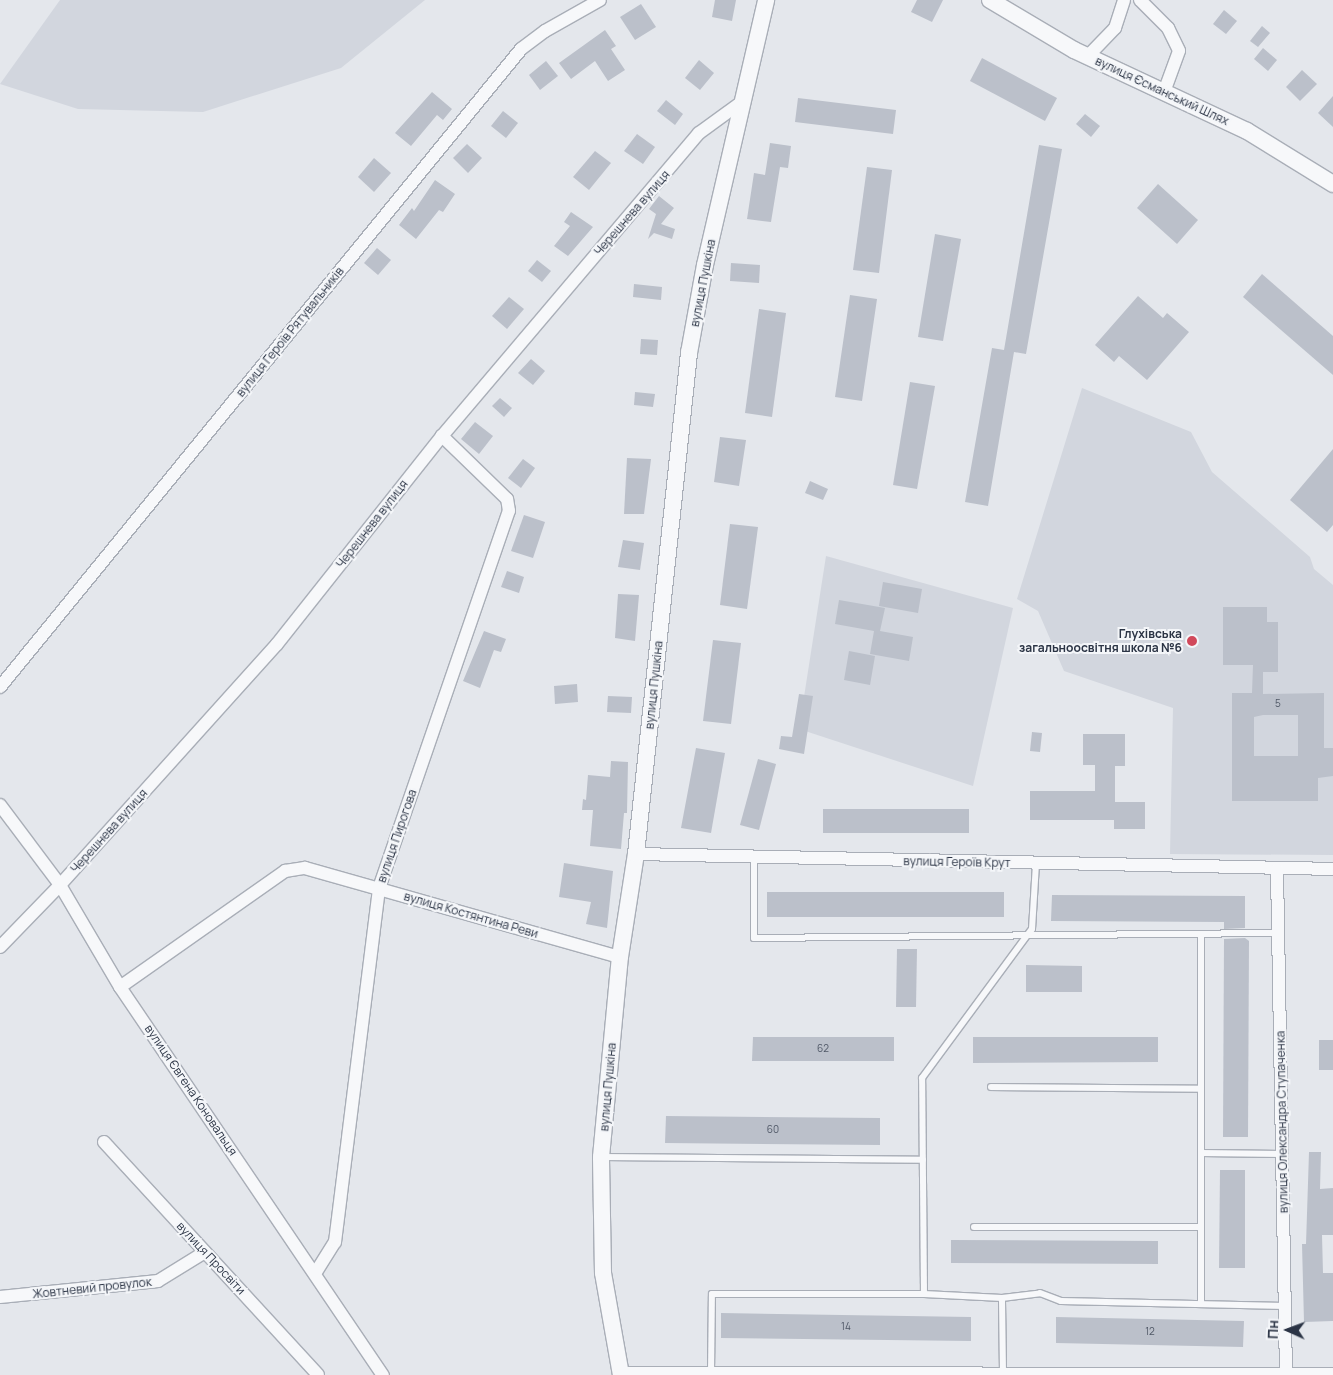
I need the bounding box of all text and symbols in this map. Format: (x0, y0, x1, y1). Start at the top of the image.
street label: вулиця Єсманський Шлях (1093, 54, 1231, 128)
street label: Черешнева вулиця (591, 168, 673, 258)
street label: вулиця Пушкіна (687, 238, 719, 328)
street label: вулиця Героїв Рятувальників (233, 264, 347, 400)
street label: Черешнева вулиця (333, 477, 411, 571)
place label: Глухівська загальноосвітня школа №6 (1019, 627, 1182, 655)
marker: Глухівська загальноосвітня школа №6 (1186, 635, 1198, 647)
street label: вулиця Пушкіна (642, 640, 666, 730)
house number: 5 (1275, 698, 1281, 710)
street label: Черешнева вулиця (68, 786, 150, 876)
street label: вулиця Пирогова (374, 787, 420, 885)
street label: вулиця Героїв Крут (903, 854, 1011, 870)
street label: вулиця Костянтина Реви (402, 889, 540, 941)
street label: вулиця Євгена Коновальця (142, 1022, 240, 1158)
street label: вулиця Олександра Ступаченка (1273, 1031, 1291, 1213)
street label: вулиця Пушкіна (597, 1042, 619, 1132)
house number: 62 (817, 1043, 829, 1055)
house number: 60 (767, 1124, 779, 1136)
street label: вулиця Просвіти (174, 1219, 248, 1297)
street label: Жовтневий провулок (32, 1275, 152, 1301)
north arrow (1263, 1305, 1313, 1355)
text: Пн (1263, 1320, 1282, 1339)
house number: 14 (841, 1321, 851, 1333)
house number: 12 (1145, 1326, 1155, 1338)

